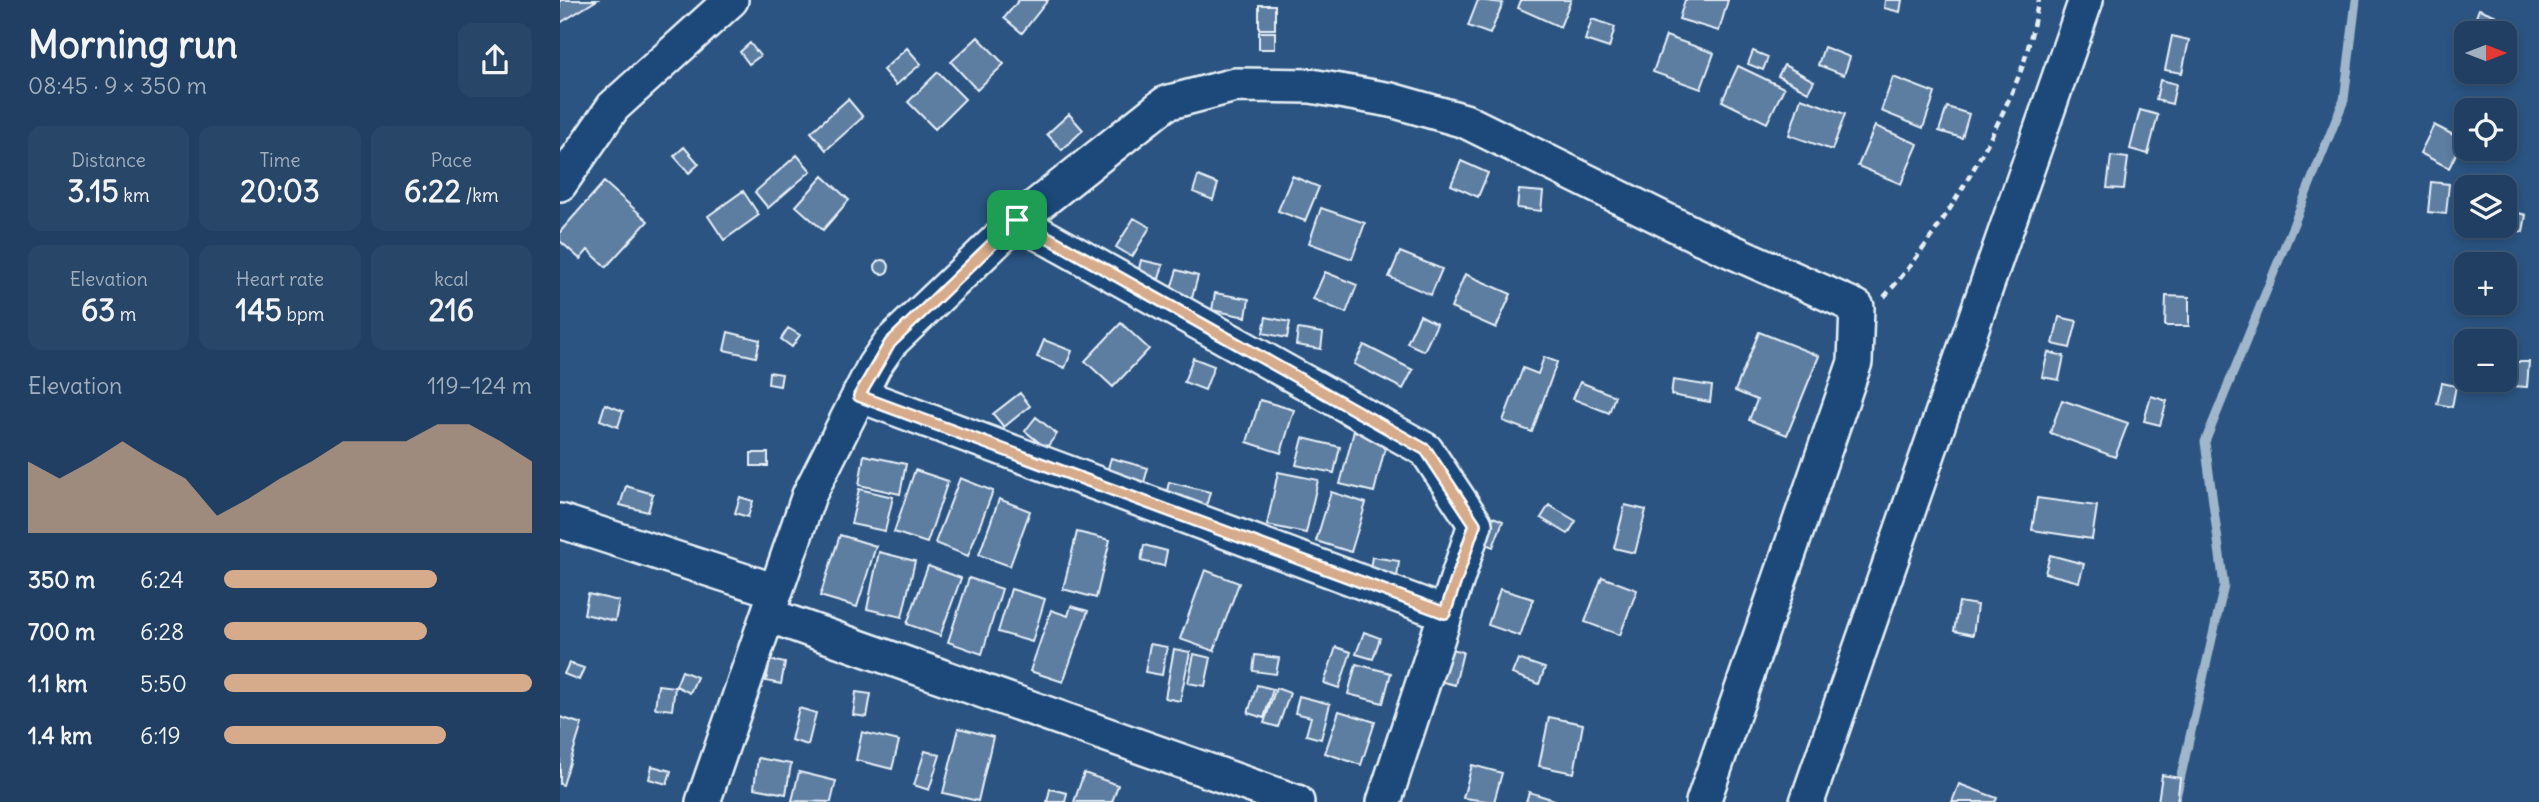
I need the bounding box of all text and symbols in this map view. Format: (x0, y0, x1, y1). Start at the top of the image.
text: Morning run (28, 21, 238, 68)
north arrow (2454, 21, 2516, 84)
map controls (2454, 21, 2517, 392)
button: share (458, 23, 532, 97)
text: 08:45 · 9 × 350 m (28, 71, 207, 100)
button: locate (2454, 98, 2517, 161)
text: Distance (72, 148, 146, 172)
text: Time (259, 148, 301, 172)
text: Pace (431, 148, 472, 172)
text: 3.15 (68, 172, 119, 210)
text: 20:03 (240, 172, 320, 210)
text: 6:22 (404, 172, 461, 210)
button: layers (2454, 175, 2517, 238)
text: km (119, 183, 150, 207)
text: /km (461, 183, 499, 207)
pin (987, 190, 1047, 250)
icon: arrive (998, 201, 1036, 239)
button: + (2454, 252, 2517, 315)
text: Elevation (70, 267, 148, 291)
text: Heart rate (236, 267, 324, 291)
text: kcal (434, 267, 468, 291)
text: 63 (81, 291, 115, 329)
text: 145 (235, 291, 282, 329)
text: 216 (428, 291, 474, 329)
text: m (115, 302, 136, 326)
text: bpm (282, 302, 325, 326)
button: − (2454, 329, 2517, 392)
text: Elevation (28, 371, 122, 400)
text: 119–124 m (427, 371, 532, 400)
text: 350 m (28, 565, 95, 594)
text: 6:24 (140, 565, 184, 594)
text: 700 m (28, 617, 95, 646)
text: 6:28 (140, 617, 184, 646)
text: 1.1 km (28, 669, 87, 698)
text: 5:50 (140, 669, 187, 698)
text: 1.4 km (28, 721, 92, 750)
text: 6:19 (140, 721, 181, 750)

